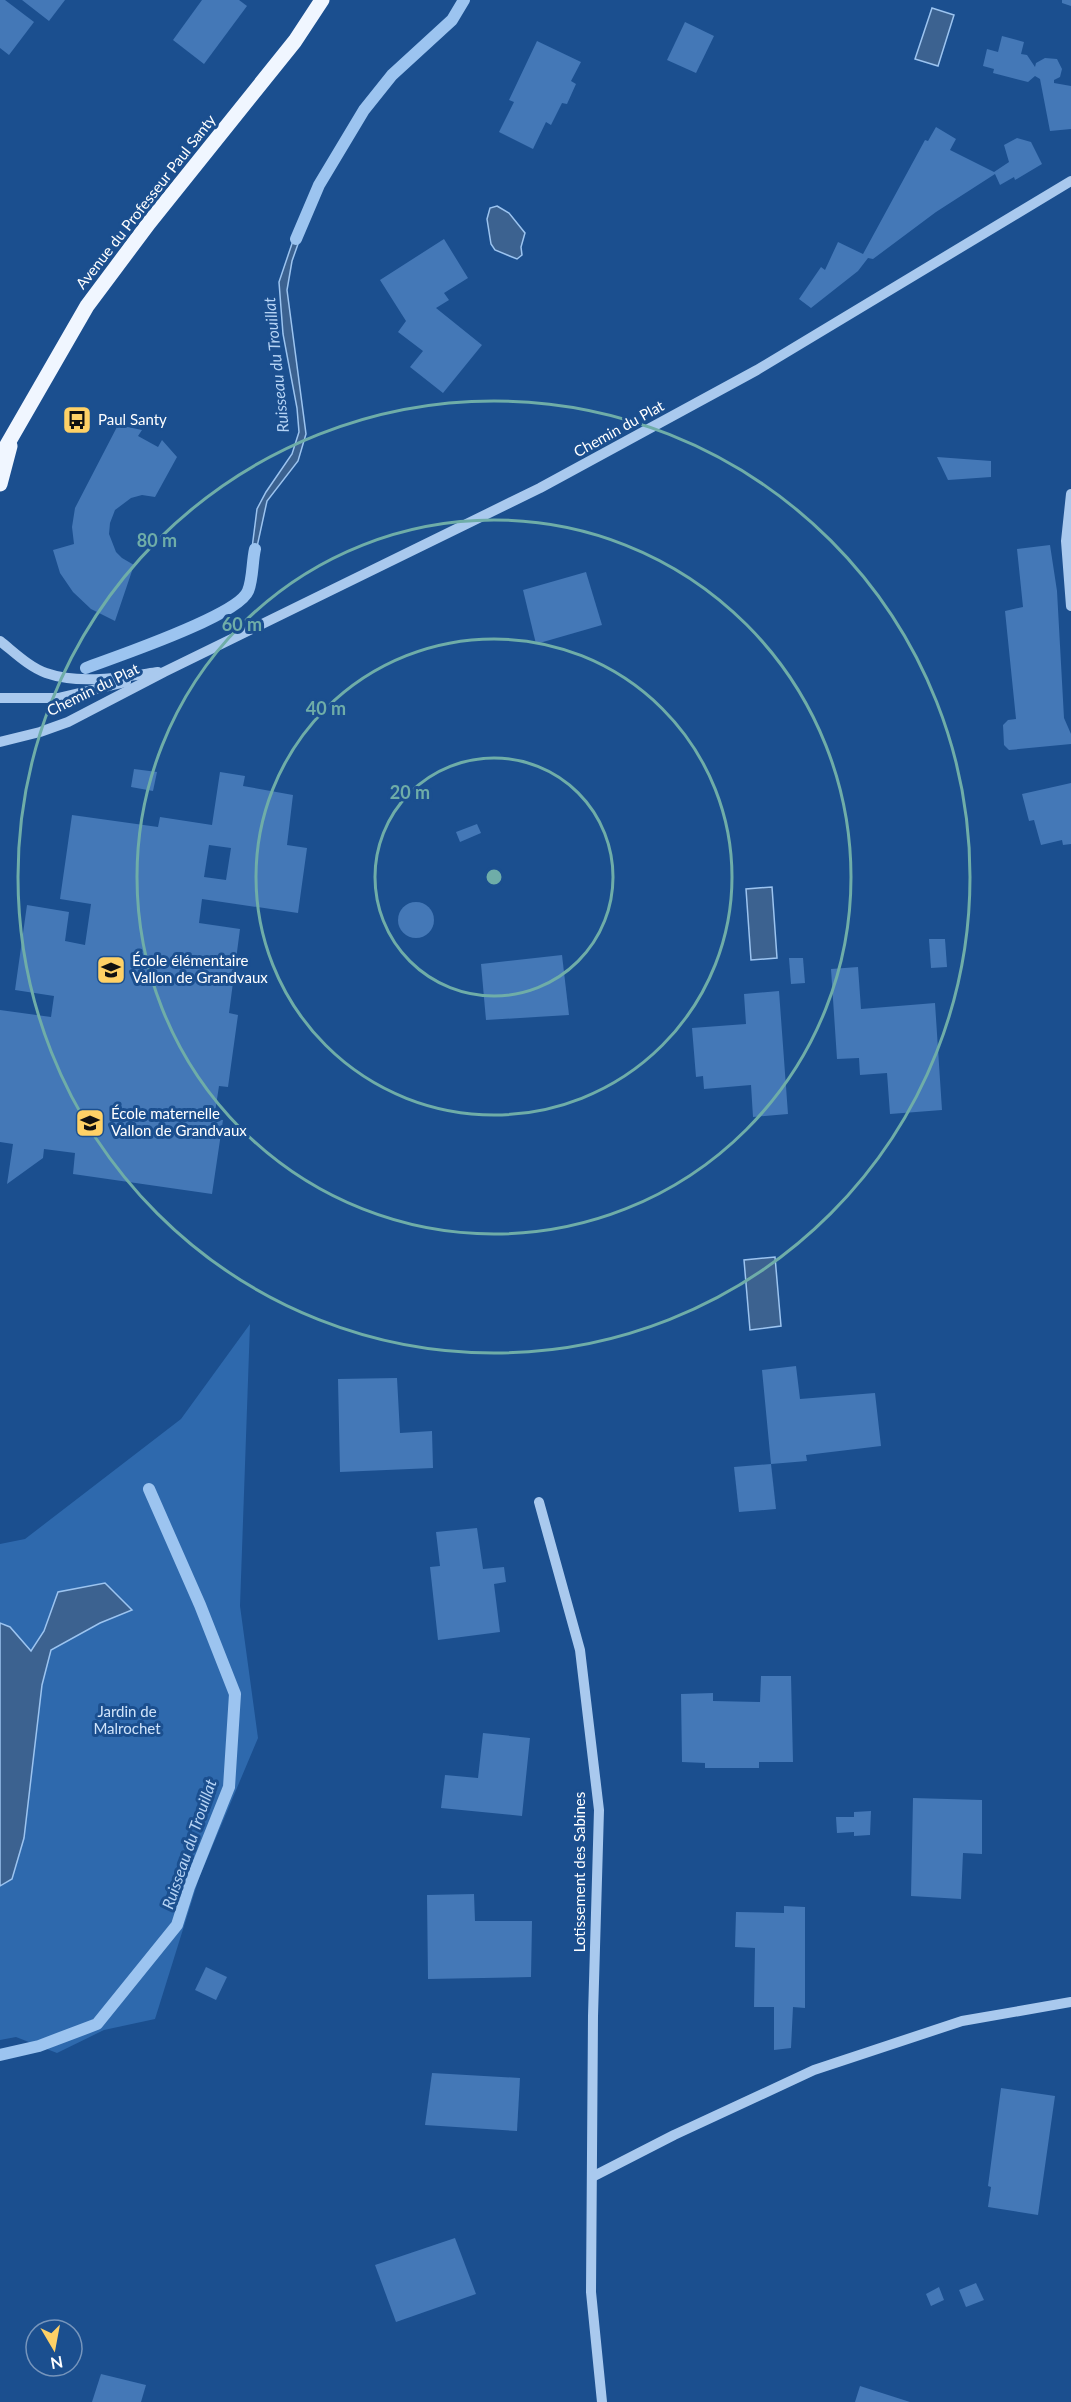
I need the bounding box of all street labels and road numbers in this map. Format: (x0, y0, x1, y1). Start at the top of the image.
street label: Avenue du Professeur Paul Santy (71, 110, 219, 292)
street label: Chemin du Plat (570, 396, 667, 460)
street label: Chemin du Plat (44, 659, 142, 719)
street label: Lotissement des Sabines (570, 1792, 588, 1952)

